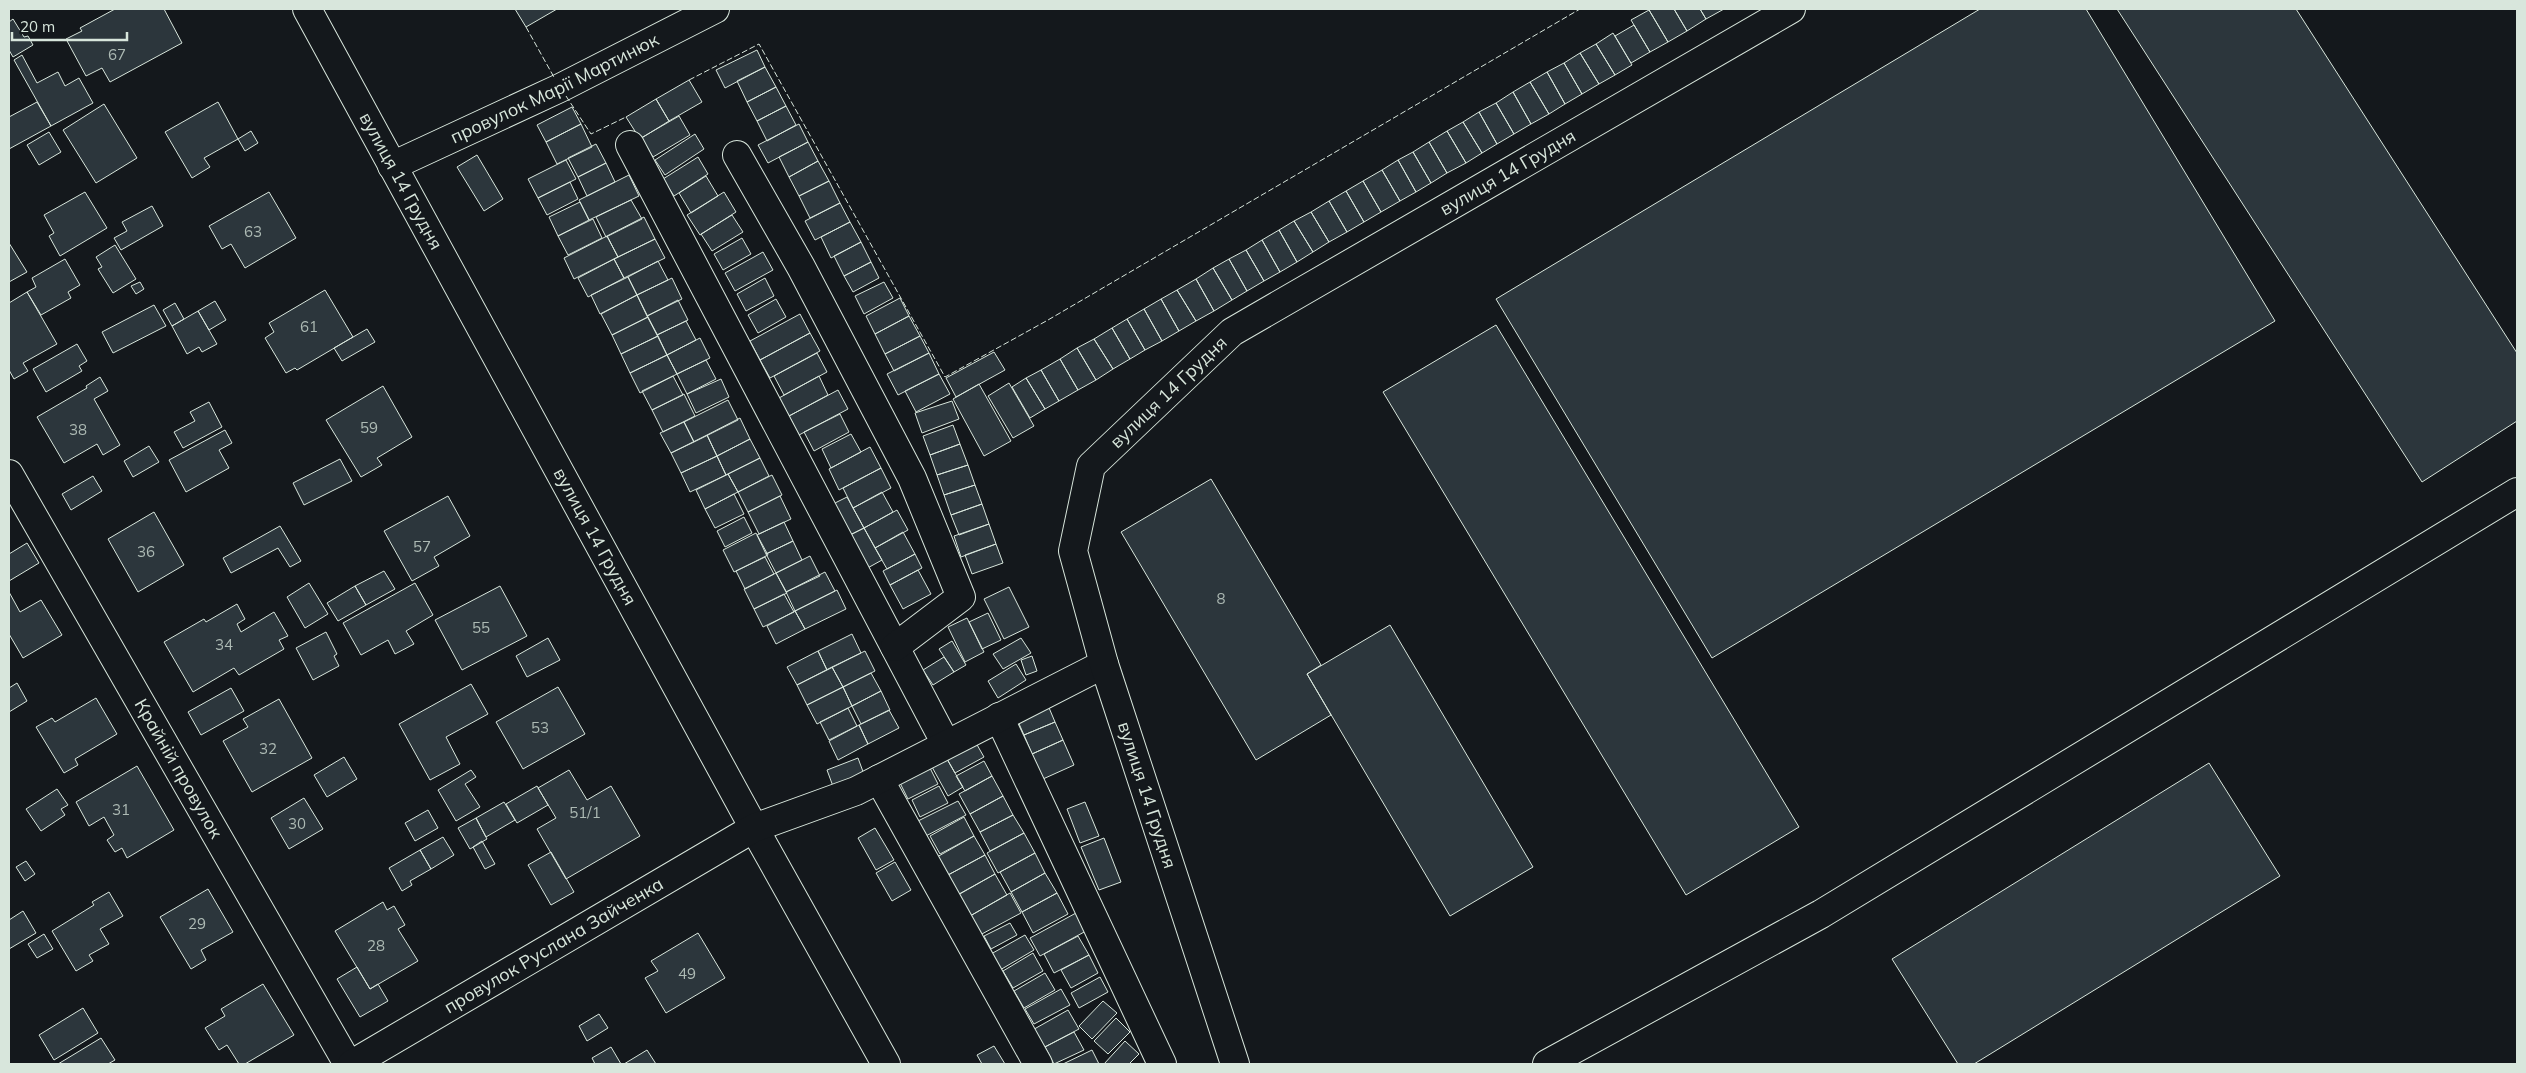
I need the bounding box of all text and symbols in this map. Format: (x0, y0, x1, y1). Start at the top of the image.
scale bar (12, 10, 128, 42)
text: 20 m (20, 17, 55, 36)
street label: провулок Марії Мартинюк (446, 28, 663, 148)
house number: 67 (108, 45, 126, 64)
street label: вулиця 14 Грудня (355, 108, 448, 253)
street label: вулиця 14 Грудня (1436, 124, 1580, 220)
house number: 63 (244, 222, 262, 241)
house number: 61 (300, 317, 318, 336)
street label: вулиця 14 Грудня (1105, 331, 1232, 453)
house number: 59 (360, 418, 378, 437)
house number: 38 (69, 420, 87, 439)
street label: вулиця 14 Грудня (549, 464, 642, 609)
house number: 57 (413, 537, 431, 556)
house number: 36 (137, 542, 155, 561)
house number: 8 (1216, 589, 1226, 608)
house number: 55 (472, 618, 490, 637)
house number: 34 (215, 635, 233, 654)
street label: Крайній провулок (130, 695, 228, 843)
house number: 53 (531, 718, 549, 737)
street label: вулиця 14 Грудня (1113, 719, 1182, 871)
house number: 32 (259, 739, 277, 758)
house number: 31 (112, 800, 130, 819)
house number: 51/1 (569, 803, 601, 822)
house number: 30 (288, 814, 306, 833)
street label: провулок Руслана Зайченка (440, 872, 667, 1018)
house number: 29 (188, 914, 206, 933)
house number: 28 (367, 936, 385, 955)
house number: 49 (678, 964, 696, 983)

